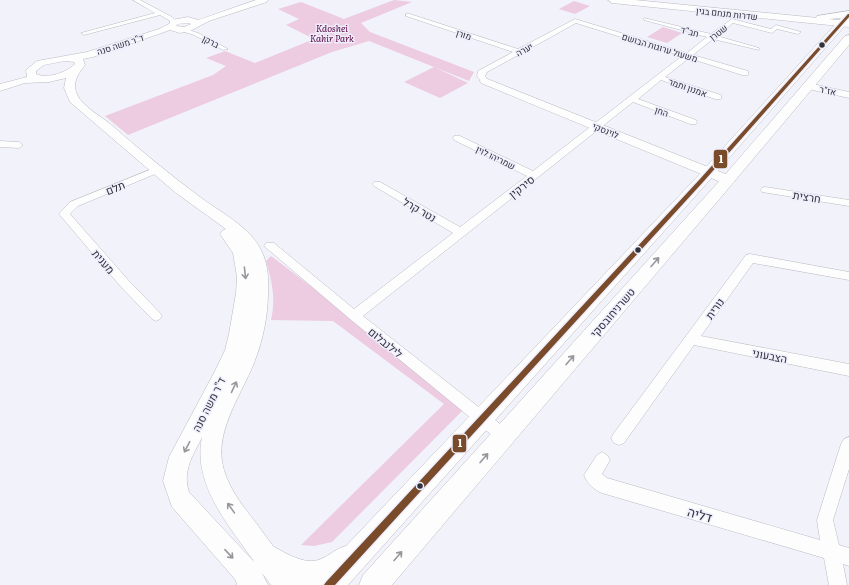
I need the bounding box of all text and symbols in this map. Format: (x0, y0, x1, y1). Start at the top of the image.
street label: שדרות מנחם בגין (696, 3, 758, 23)
street label: שטרן (706, 20, 730, 44)
park label: Kdoshei Kahir Park (310, 21, 354, 45)
street label: חב"ד (679, 22, 701, 40)
street label: מורן (455, 25, 474, 43)
street label: משעול ערוגות הבושם (620, 29, 700, 65)
street label: ד"ר משה סנה (95, 30, 146, 58)
street label: ברקן (200, 31, 222, 51)
street label: יערה (513, 39, 535, 59)
unlabelled marker (817, 40, 827, 50)
street label: אמנון ותמר (667, 74, 709, 100)
street label: אז"ר (818, 82, 838, 99)
street label: החן (653, 102, 671, 120)
street label: לוינסקי (591, 118, 622, 142)
street label: שמריהו לוין (474, 141, 518, 173)
line badge: 1 (713, 149, 728, 169)
text: 1 (719, 150, 724, 166)
street label: סירקין (505, 171, 537, 201)
street label: תלם (103, 176, 127, 198)
street label: חרצית (792, 186, 822, 206)
street label: נטר קרל (400, 193, 440, 225)
street label: מענית (89, 245, 119, 277)
unlabelled marker (633, 245, 643, 255)
one-way arrow (651, 257, 660, 268)
one-way arrow (241, 266, 248, 279)
street label: טשרניחובסקי (586, 284, 638, 340)
street label: נורית (701, 294, 727, 322)
street label: לילנבלום (365, 323, 407, 361)
street label: הצבעוני (751, 344, 789, 366)
one-way arrow (565, 355, 574, 365)
street label: ד"ר משה סנה (187, 374, 229, 434)
one-way arrow (231, 381, 238, 393)
line badge: 1 (452, 434, 467, 453)
text: 1 (458, 434, 463, 450)
one-way arrow (183, 440, 190, 452)
one-way arrow (479, 453, 488, 463)
unlabelled marker (415, 481, 425, 491)
street label: דליה (685, 501, 715, 527)
one-way arrow (227, 502, 235, 513)
one-way arrow (224, 549, 234, 559)
one-way arrow (394, 550, 403, 561)

